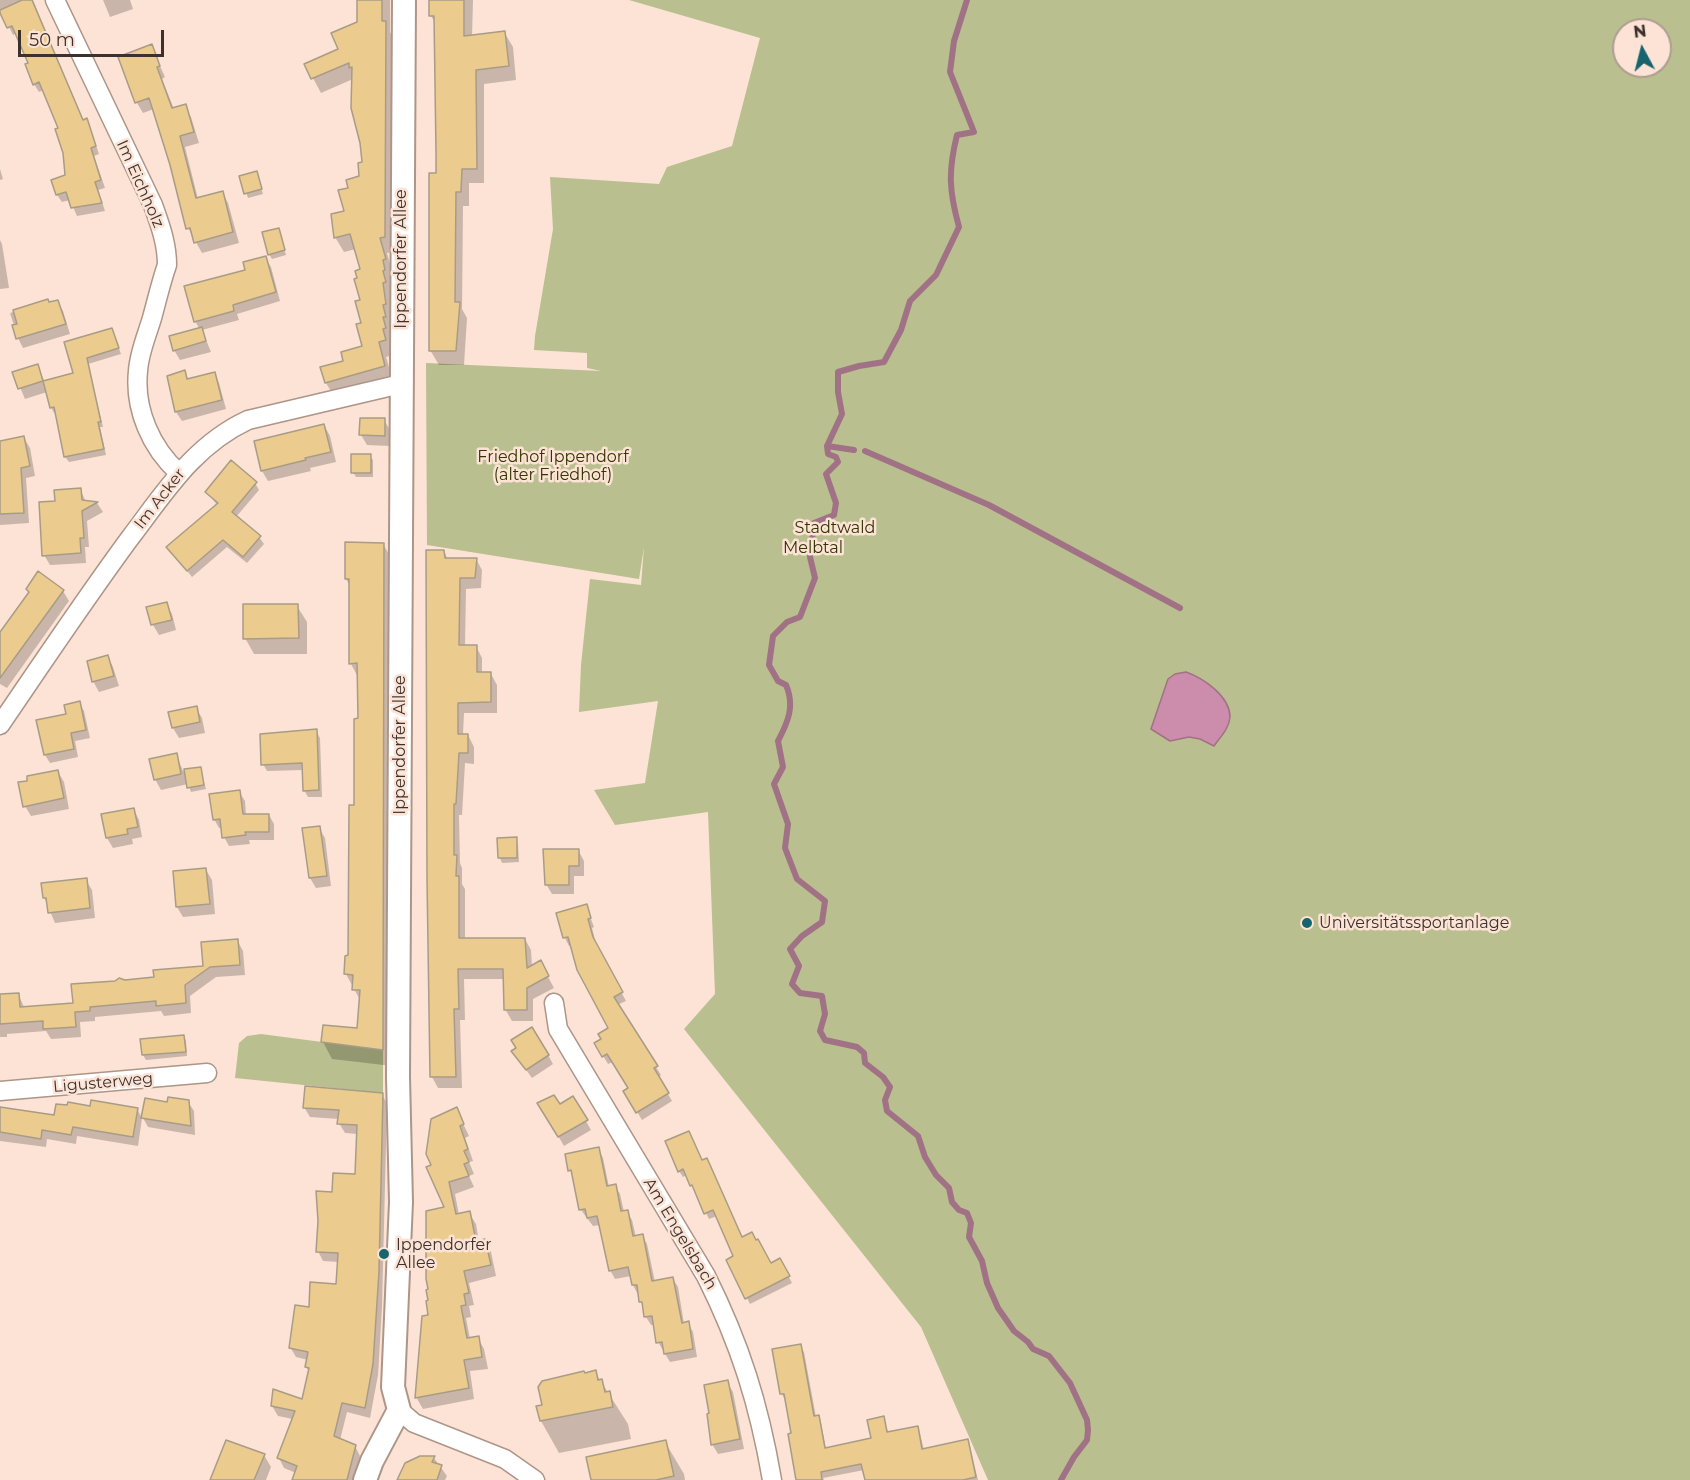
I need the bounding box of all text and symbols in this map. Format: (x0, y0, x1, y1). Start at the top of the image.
scale bar (21, 18, 166, 56)
north arrow (1612, 18, 1672, 78)
text: N (1632, 21, 1648, 42)
text: 50 m (29, 29, 75, 51)
street label: Im Eichholz (112, 137, 168, 231)
street label: Ippendorfer Allee (391, 189, 411, 329)
park label: Friedhof Ippendorf (alter Friedhof) (477, 447, 629, 485)
street label: Im Acker (130, 465, 190, 533)
park label: Stadtwald (795, 518, 875, 538)
park label: Melbtal (783, 538, 843, 558)
street label: Ippendorfer Allee (390, 675, 410, 815)
place label: Universitätssportanlage (1319, 913, 1509, 933)
marker: Universitätssportanlage (1300, 916, 1314, 930)
street label: Ligusterweg (52, 1069, 154, 1097)
street label: Am Engelsbach (639, 1175, 721, 1293)
place label: Ippendorfer Allee (396, 1235, 492, 1273)
marker: Ippendorfer Allee (377, 1247, 391, 1261)

